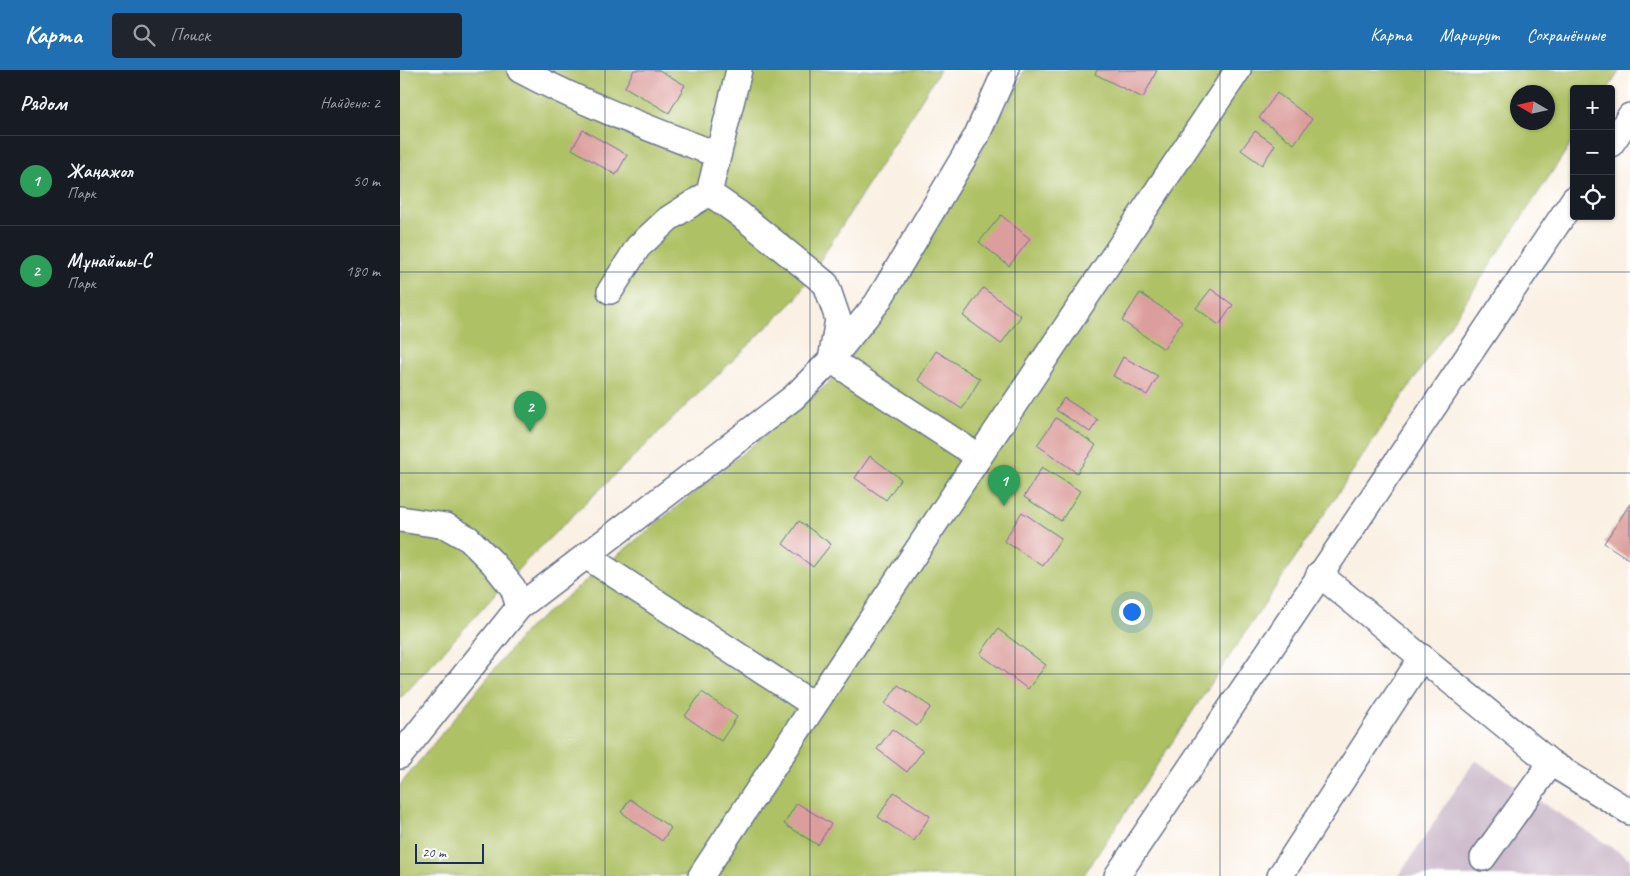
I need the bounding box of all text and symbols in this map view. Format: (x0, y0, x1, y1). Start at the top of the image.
search box (112, 13, 462, 58)
text: Карта (25, 20, 82, 50)
icon: search (130, 21, 158, 49)
text: Поиск (170, 23, 210, 47)
text: Карта (1370, 24, 1411, 46)
text: Маршрут (1439, 24, 1499, 46)
text: Сохранённые (1527, 24, 1605, 46)
north arrow (1510, 85, 1555, 130)
map controls (1570, 85, 1615, 220)
button: + (1570, 85, 1615, 130)
text: Рядом (20, 90, 67, 116)
text: Найдено: 2 (320, 93, 380, 113)
button: − (1570, 130, 1615, 175)
text: Жаңажол (67, 159, 133, 183)
text: 1 (32, 171, 40, 191)
text: 50 m (353, 171, 380, 191)
button: locate (1570, 175, 1615, 220)
text: Парк (67, 183, 96, 203)
text: Мұнайшы-С (67, 249, 151, 273)
text: 2 (32, 261, 40, 281)
text: 180 m (346, 261, 380, 281)
text: Парк (67, 273, 96, 293)
pin: 2 (514, 391, 546, 432)
pin: 1 (988, 465, 1020, 506)
your location (1119, 599, 1145, 625)
scale bar (415, 841, 484, 864)
text: 20 m (422, 844, 446, 861)

